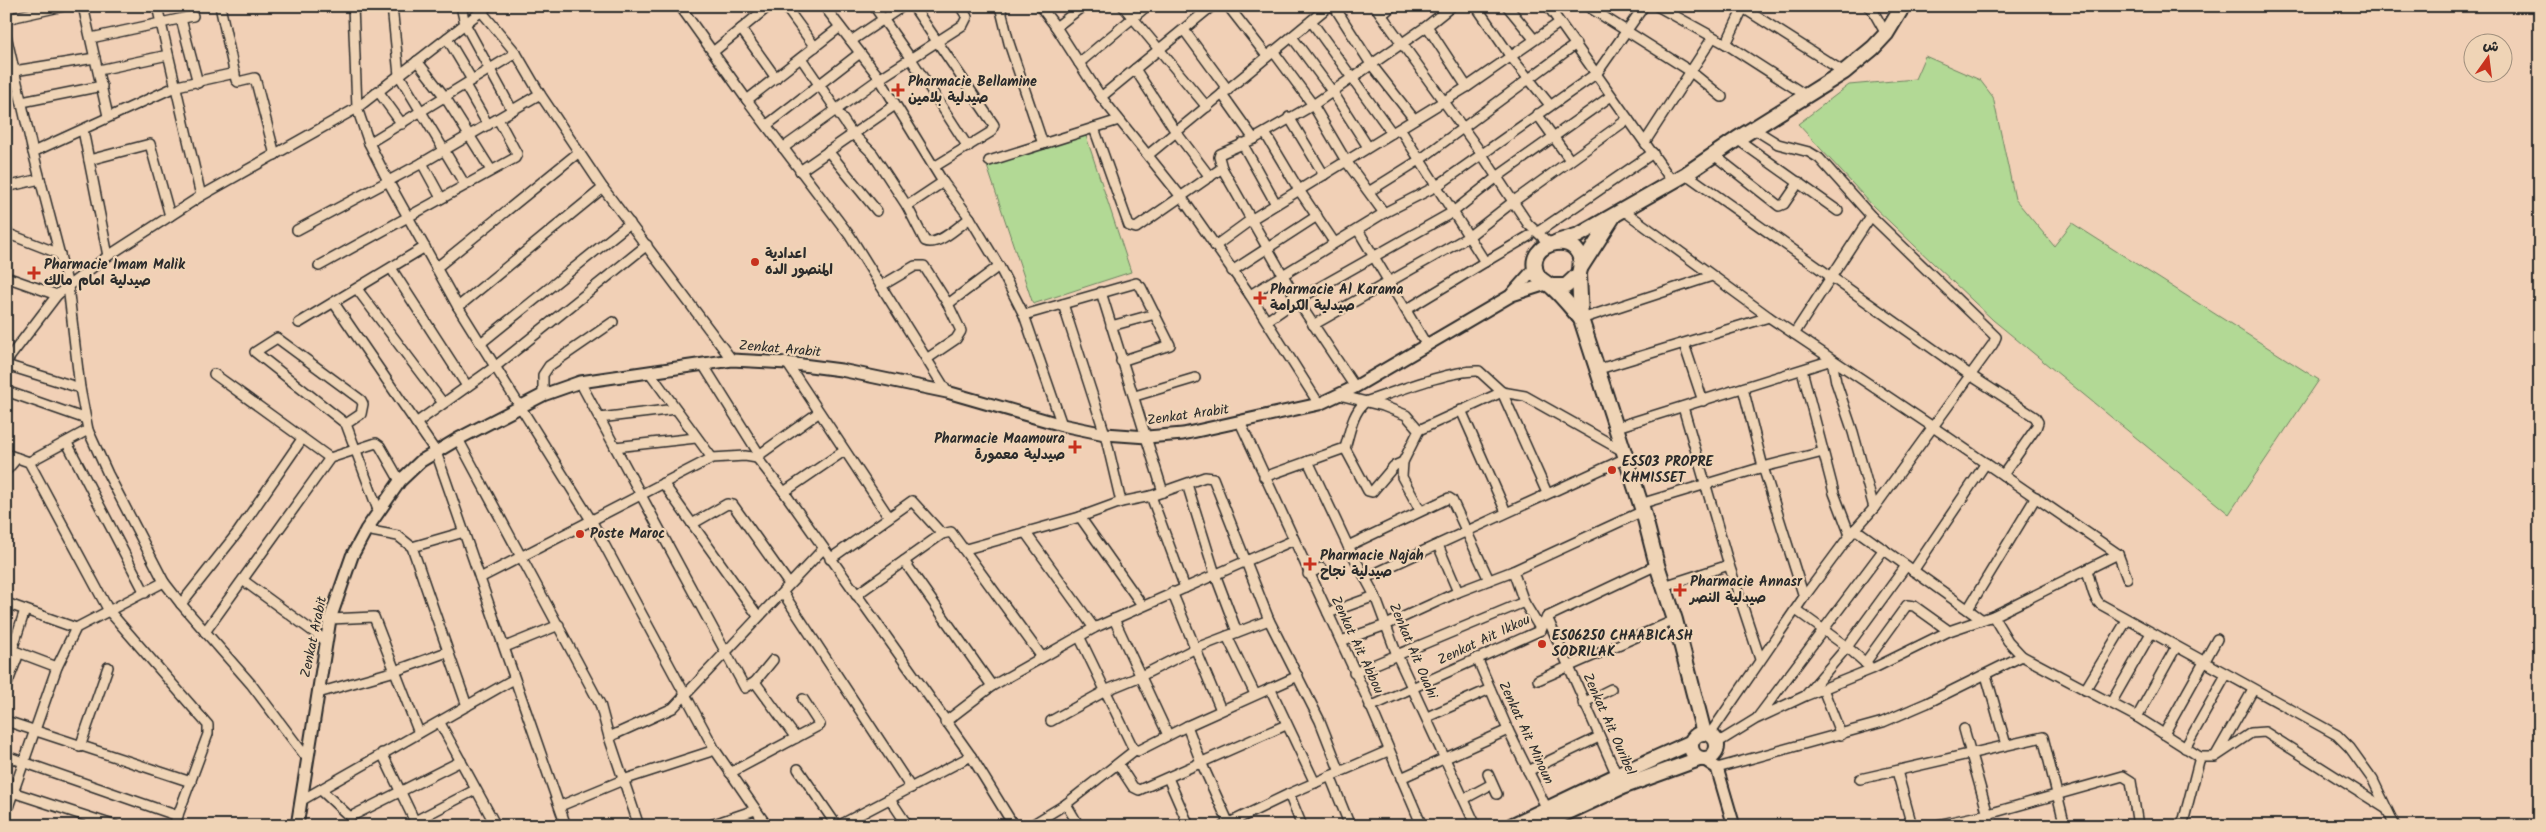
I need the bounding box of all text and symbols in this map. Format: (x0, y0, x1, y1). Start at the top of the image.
north arrow (2464, 32, 2514, 82)
text: ش (2481, 34, 2501, 59)
place label: Pharmacie Bellamine صيدلية بلامين (908, 71, 1037, 109)
marker: Pharmacie Bellamine صيدلية بلامين (892, 84, 904, 96)
place label: اعدادية المنصور الده (765, 243, 833, 281)
place label: Pharmacie Imam Malik صيدلية امام مالك (44, 254, 186, 292)
marker: اعدادية المنصور الده (749, 256, 761, 268)
marker: Pharmacie Imam Malik صيدلية امام مالك (28, 267, 40, 279)
place label: Pharmacie Al Karama صيدلية الكرامة (1270, 279, 1403, 317)
marker: Pharmacie Al Karama صيدلية الكرامة (1254, 292, 1266, 304)
street label: Zenkat Arabit (738, 334, 823, 364)
street label: Zenkat Arabit (1146, 398, 1231, 432)
place label: Pharmacie Maamoura صيدلية معمورة (934, 428, 1065, 466)
marker: Pharmacie Maamoura صيدلية معمورة (1069, 441, 1081, 453)
place label: ES503 PROPRE KHMISSET (1622, 451, 1715, 489)
marker: ES503 PROPRE KHMISSET (1606, 464, 1618, 476)
place label: Poste Maroc (590, 523, 665, 545)
marker: Poste Maroc (574, 528, 586, 540)
place label: Pharmacie Najah صيدلية نجاح (1320, 545, 1424, 583)
marker: Pharmacie Najah صيدلية نجاح (1304, 558, 1316, 570)
place label: Pharmacie Annasr صيدلية النصر (1688, 571, 1803, 609)
marker: Pharmacie Annasr صيدلية النصر (1674, 584, 1686, 596)
street label: Zenkat Ait Abbou (1325, 592, 1389, 698)
street label: Zenkat Arabit (295, 594, 333, 680)
street label: Zenkat Ait Ouahi (1383, 600, 1443, 703)
street label: Zenkat Ait Ikkou (1434, 609, 1534, 671)
place label: ES06250 CHAABICASH SODRILAK (1552, 625, 1693, 663)
marker: ES06250 CHAABICASH SODRILAK (1536, 638, 1548, 650)
street label: Zenkat Ait Ouribel (1577, 669, 1642, 779)
street label: Zenkat Ait Minoun (1492, 678, 1560, 788)

